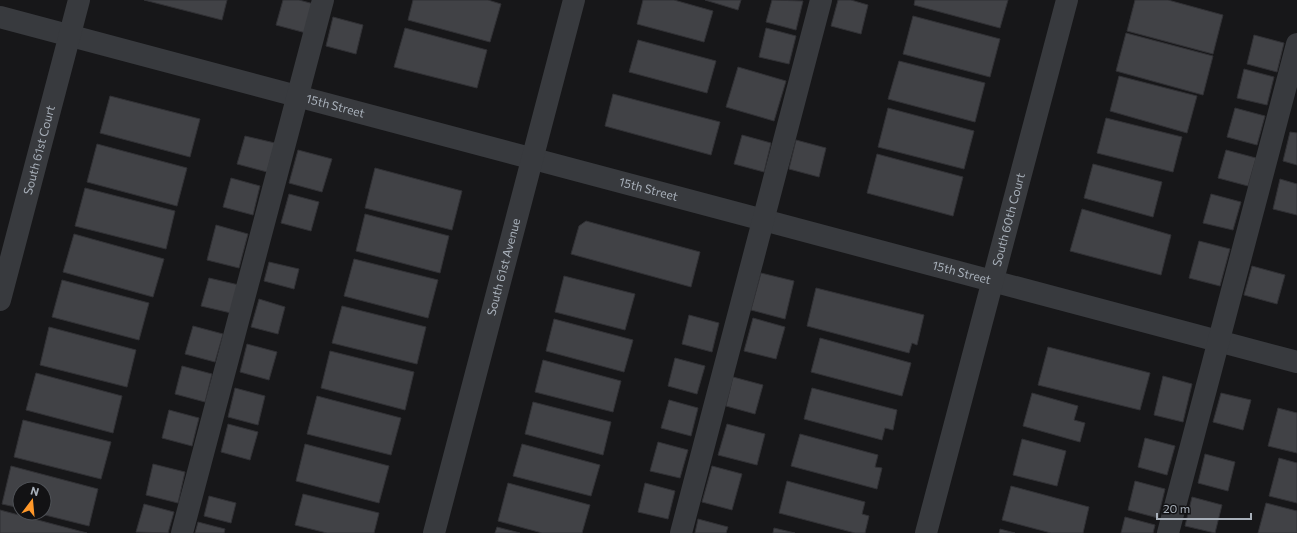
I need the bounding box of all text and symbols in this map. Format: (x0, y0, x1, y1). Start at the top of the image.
street label: 15th Street (305, 91, 367, 120)
street label: South 61st Court (20, 104, 57, 196)
street label: South 60th Court (989, 171, 1027, 268)
street label: 15th Street (618, 174, 680, 203)
street label: South 61st Avenue (483, 217, 522, 317)
street label: 15th Street (931, 257, 993, 286)
north arrow (12, 481, 52, 521)
text: N (29, 484, 41, 498)
scale bar (1157, 495, 1251, 521)
text: 20 m (1163, 501, 1190, 515)

